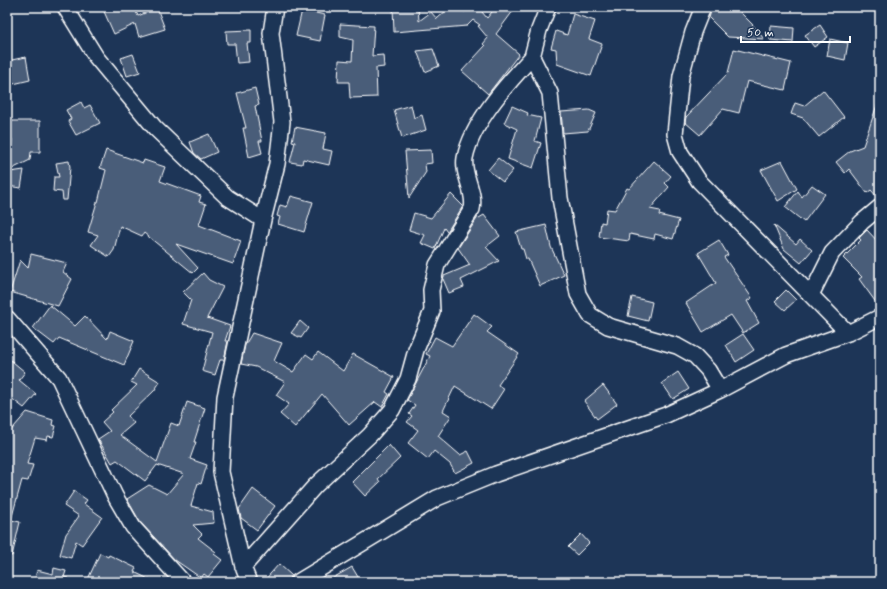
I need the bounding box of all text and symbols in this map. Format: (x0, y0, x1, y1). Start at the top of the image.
scale bar (741, 18, 850, 44)
text: 50 m (747, 25, 774, 41)

